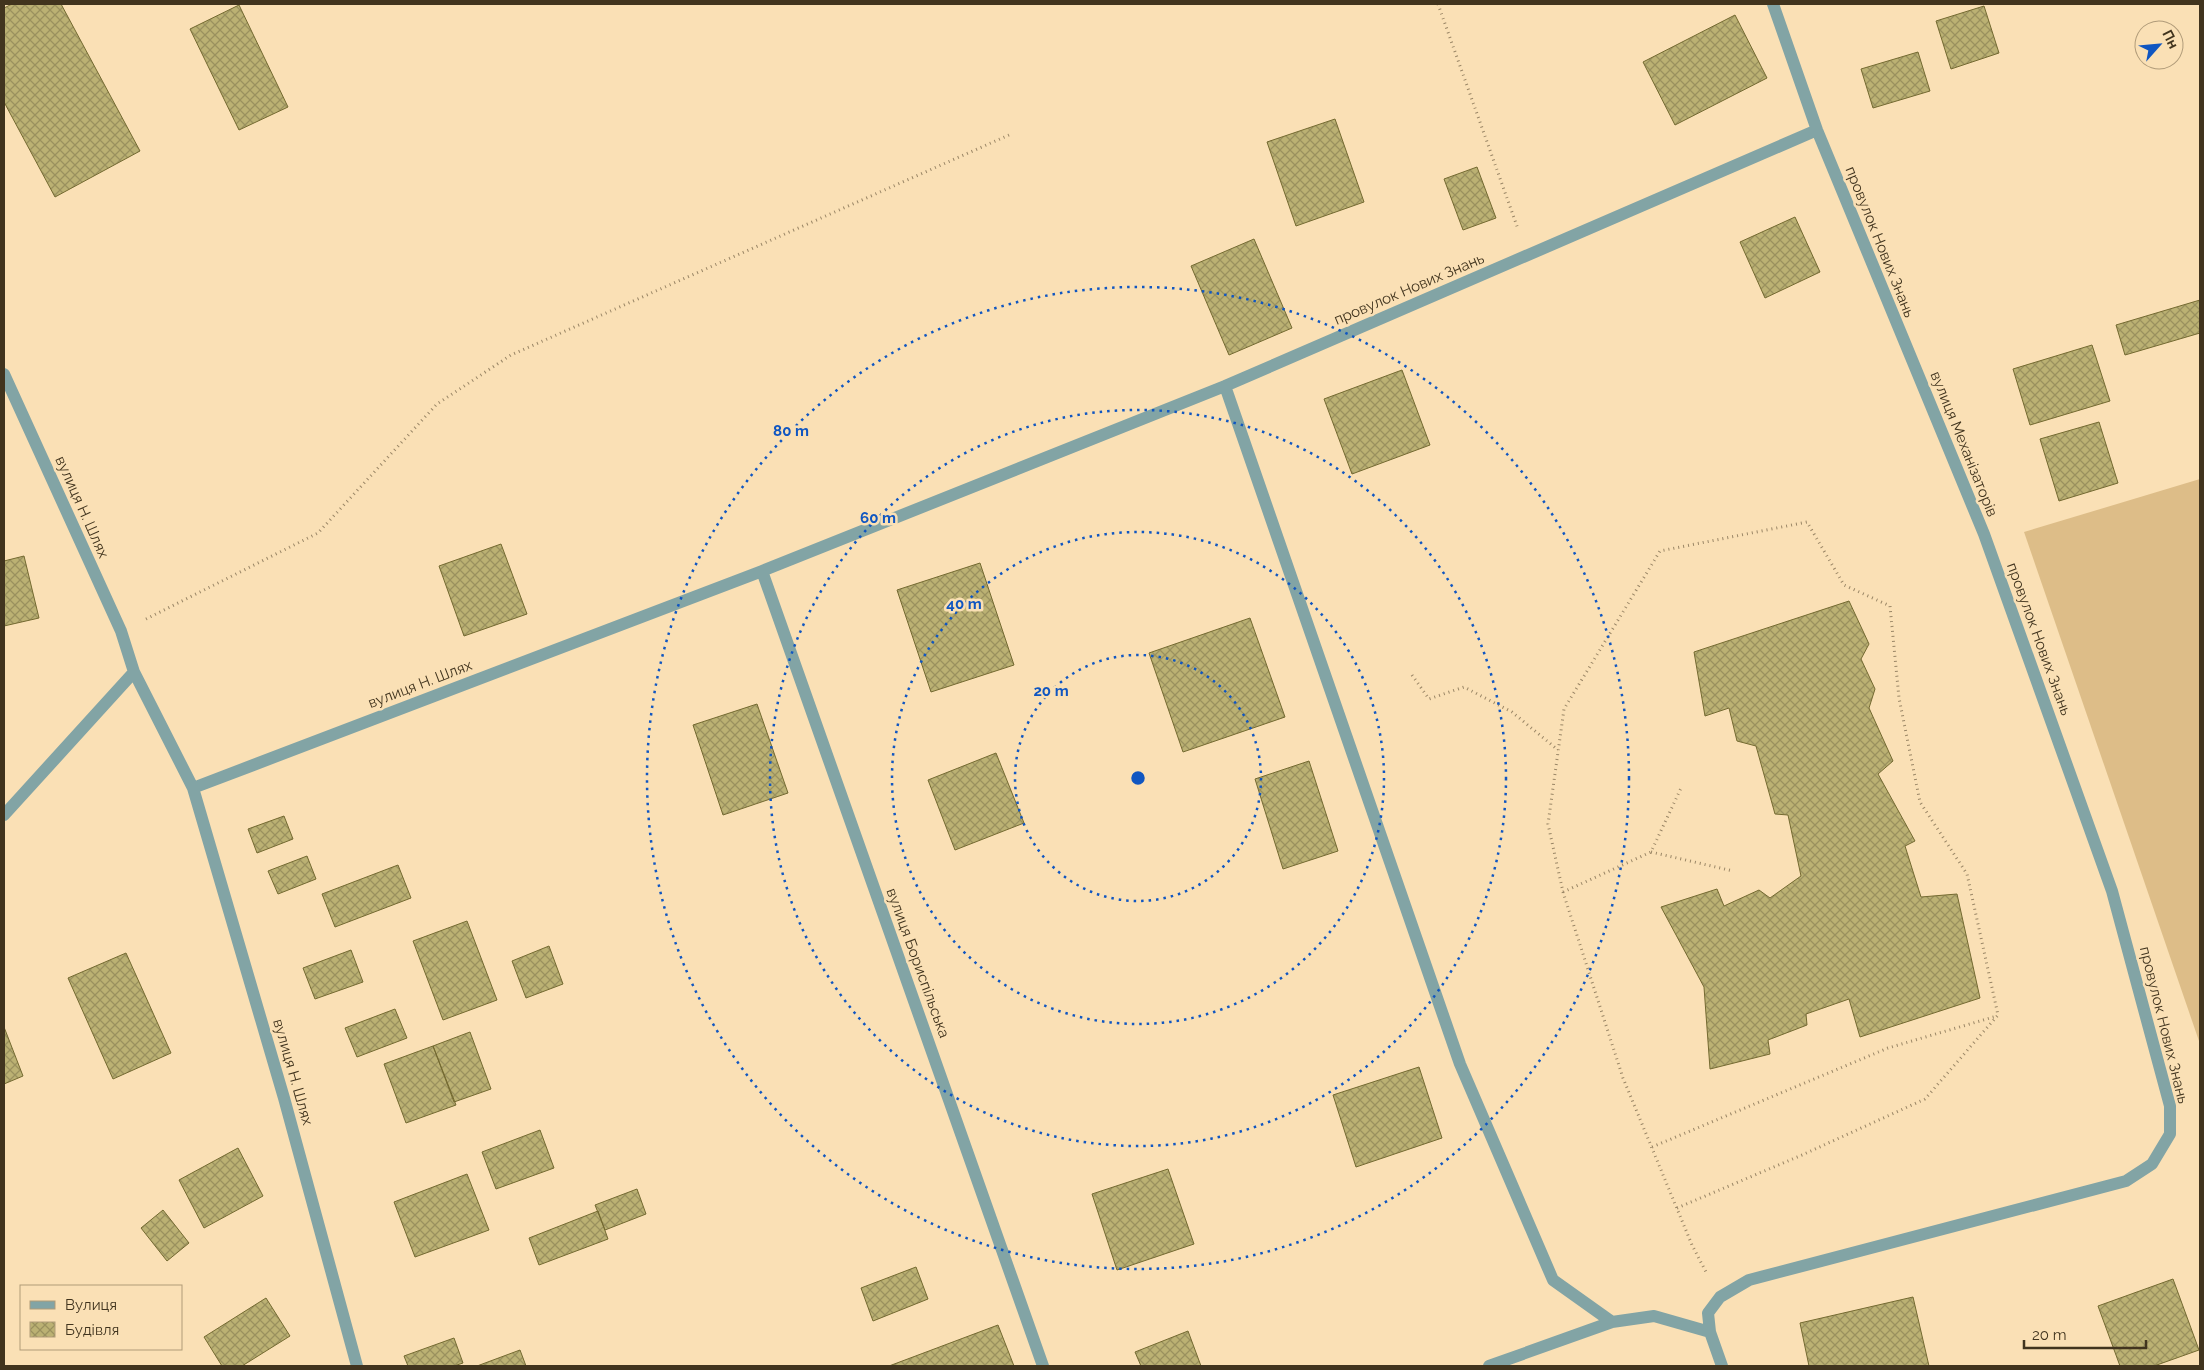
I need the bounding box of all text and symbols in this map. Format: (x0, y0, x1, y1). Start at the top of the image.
north arrow (2134, 20, 2184, 70)
text: Пн (2159, 27, 2182, 51)
street label: провулок Нових Знань (1841, 164, 1919, 320)
street label: провулок Нових Знань (1331, 249, 1487, 329)
street label: вулиця Механізаторів (1927, 369, 2001, 519)
text: 80 m (773, 422, 809, 440)
street label: вулиця Н. Шлях (51, 453, 113, 561)
text: 60 m (860, 509, 896, 527)
street label: провулок Нових Знань (2003, 560, 2075, 718)
text: 40 m (946, 595, 982, 613)
street label: вулиця Н. Шлях (366, 656, 475, 712)
text: 20 m (1033, 682, 1069, 700)
centre of rings (1129, 769, 1147, 787)
street label: вулиця Бориспільська (882, 886, 954, 1040)
street label: провулок Нових Знань (2136, 945, 2192, 1105)
street label: вулиця Н. Шлях (269, 1017, 317, 1128)
legend (20, 1285, 182, 1350)
text: Вулиця (65, 1296, 117, 1314)
scale bar (2024, 1318, 2146, 1350)
text: Будівля (65, 1321, 119, 1339)
text: 20 m (2032, 1326, 2067, 1344)

